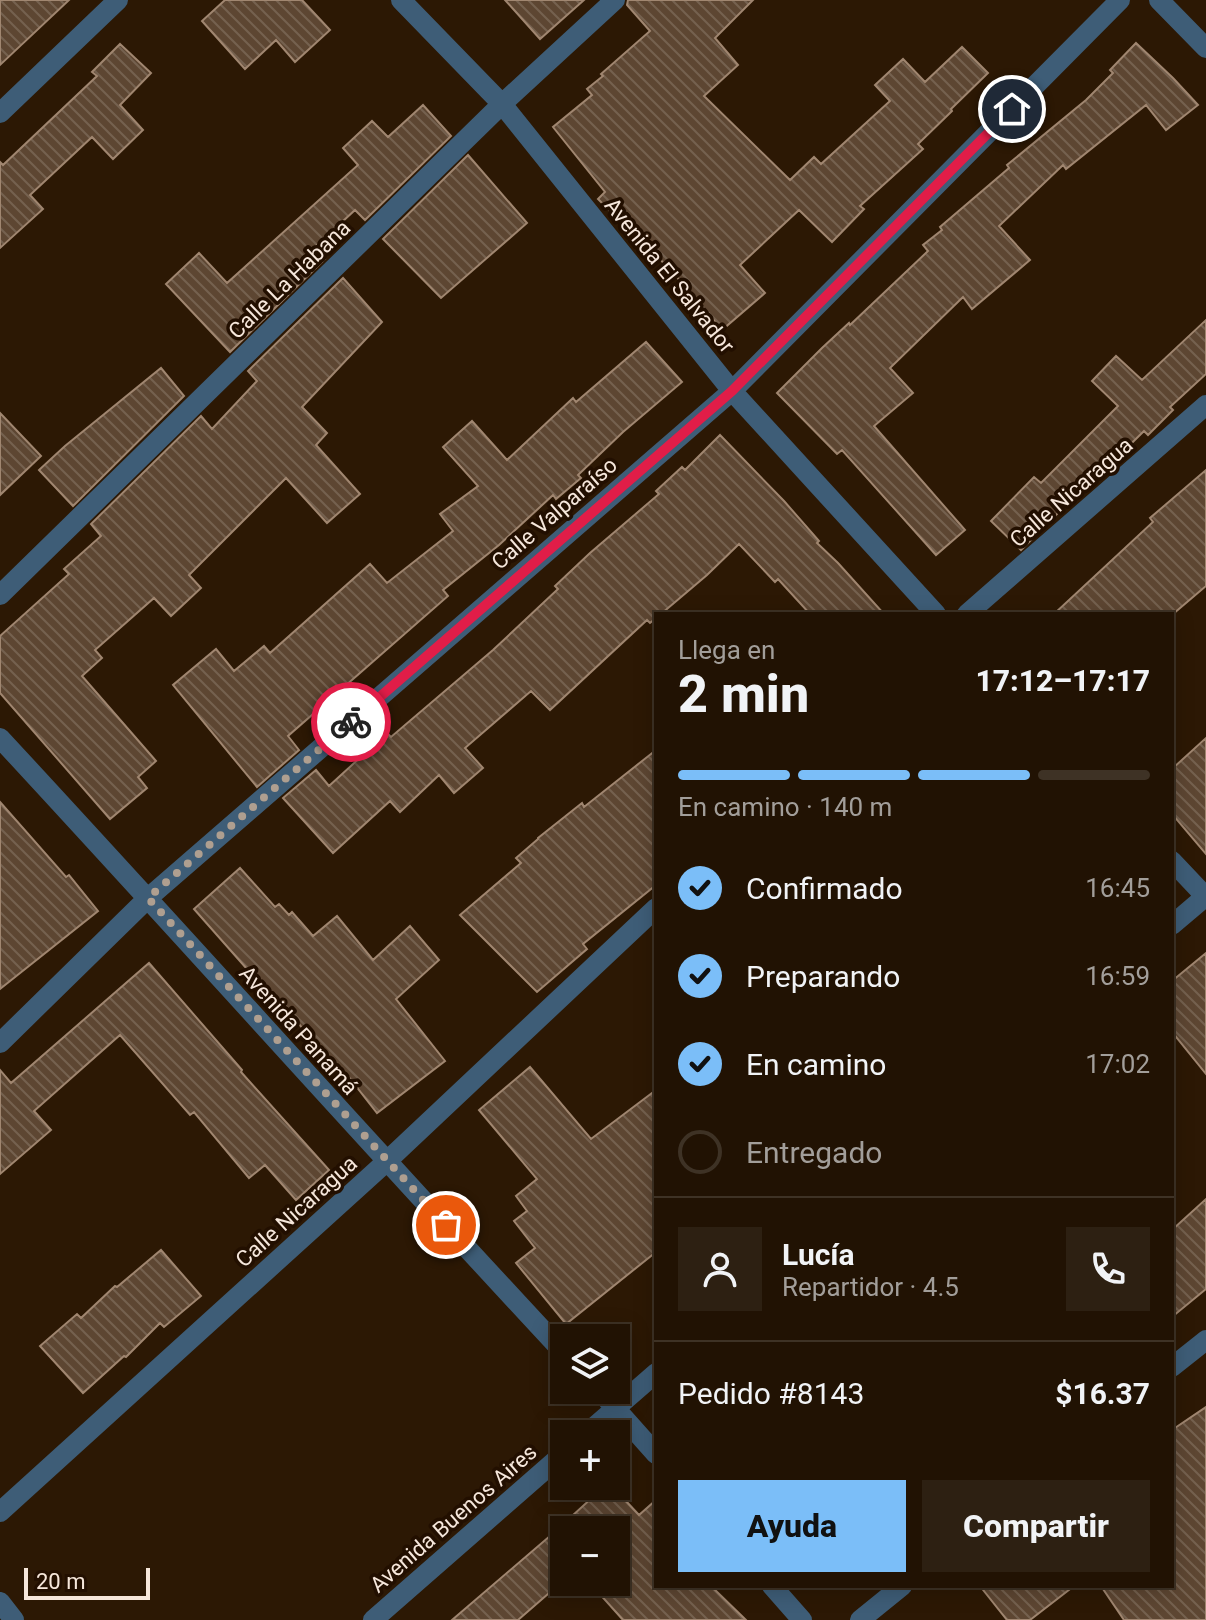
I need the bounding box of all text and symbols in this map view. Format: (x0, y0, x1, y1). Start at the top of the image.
pin (978, 75, 1046, 143)
icon: home (990, 87, 1034, 131)
street label: Avenida El Salvador (600, 193, 740, 358)
street label: Calle La Habana (223, 215, 355, 344)
street label: Calle Nicaragua (1005, 432, 1138, 552)
street label: Calle Valparaíso (487, 452, 622, 575)
text: Llega en (678, 635, 775, 665)
text: 17:12–17:17 (975, 663, 1150, 698)
text: 2 min (678, 664, 809, 725)
courier (311, 682, 391, 762)
icon: bike (329, 700, 373, 744)
text: En camino · 140 m (678, 792, 892, 822)
icon: check (678, 866, 722, 910)
text: Confirmado (746, 871, 903, 906)
text: 16:45 (1085, 873, 1150, 903)
icon: check (678, 954, 722, 998)
text: Preparando (746, 959, 900, 994)
street label: Avenida Panamá (234, 961, 363, 1100)
text: 16:59 (1085, 961, 1150, 991)
icon: check (678, 1042, 722, 1086)
text: En camino (746, 1047, 886, 1082)
text: 17:02 (1085, 1049, 1150, 1079)
text: Entregado (746, 1135, 882, 1170)
street label: Calle Nicaragua (231, 1151, 362, 1272)
pin (412, 1191, 480, 1259)
icon: bag (424, 1203, 468, 1247)
button: person (678, 1227, 762, 1311)
button: phone (1066, 1227, 1150, 1311)
text: Lucía (782, 1237, 855, 1272)
text: Repartidor · 4.5 (782, 1272, 959, 1302)
map controls (550, 1324, 630, 1596)
button: layers (550, 1324, 630, 1404)
text: Pedido #8143 (678, 1376, 864, 1411)
text: $16.37 (1055, 1376, 1150, 1411)
button: + (550, 1420, 630, 1500)
street label: Avenida Buenos Aires (365, 1439, 542, 1597)
button: Ayuda (678, 1480, 906, 1572)
button: Compartir (922, 1480, 1150, 1572)
button: − (550, 1516, 630, 1596)
scale bar (24, 1564, 150, 1600)
text: 20 m (36, 1569, 85, 1594)

